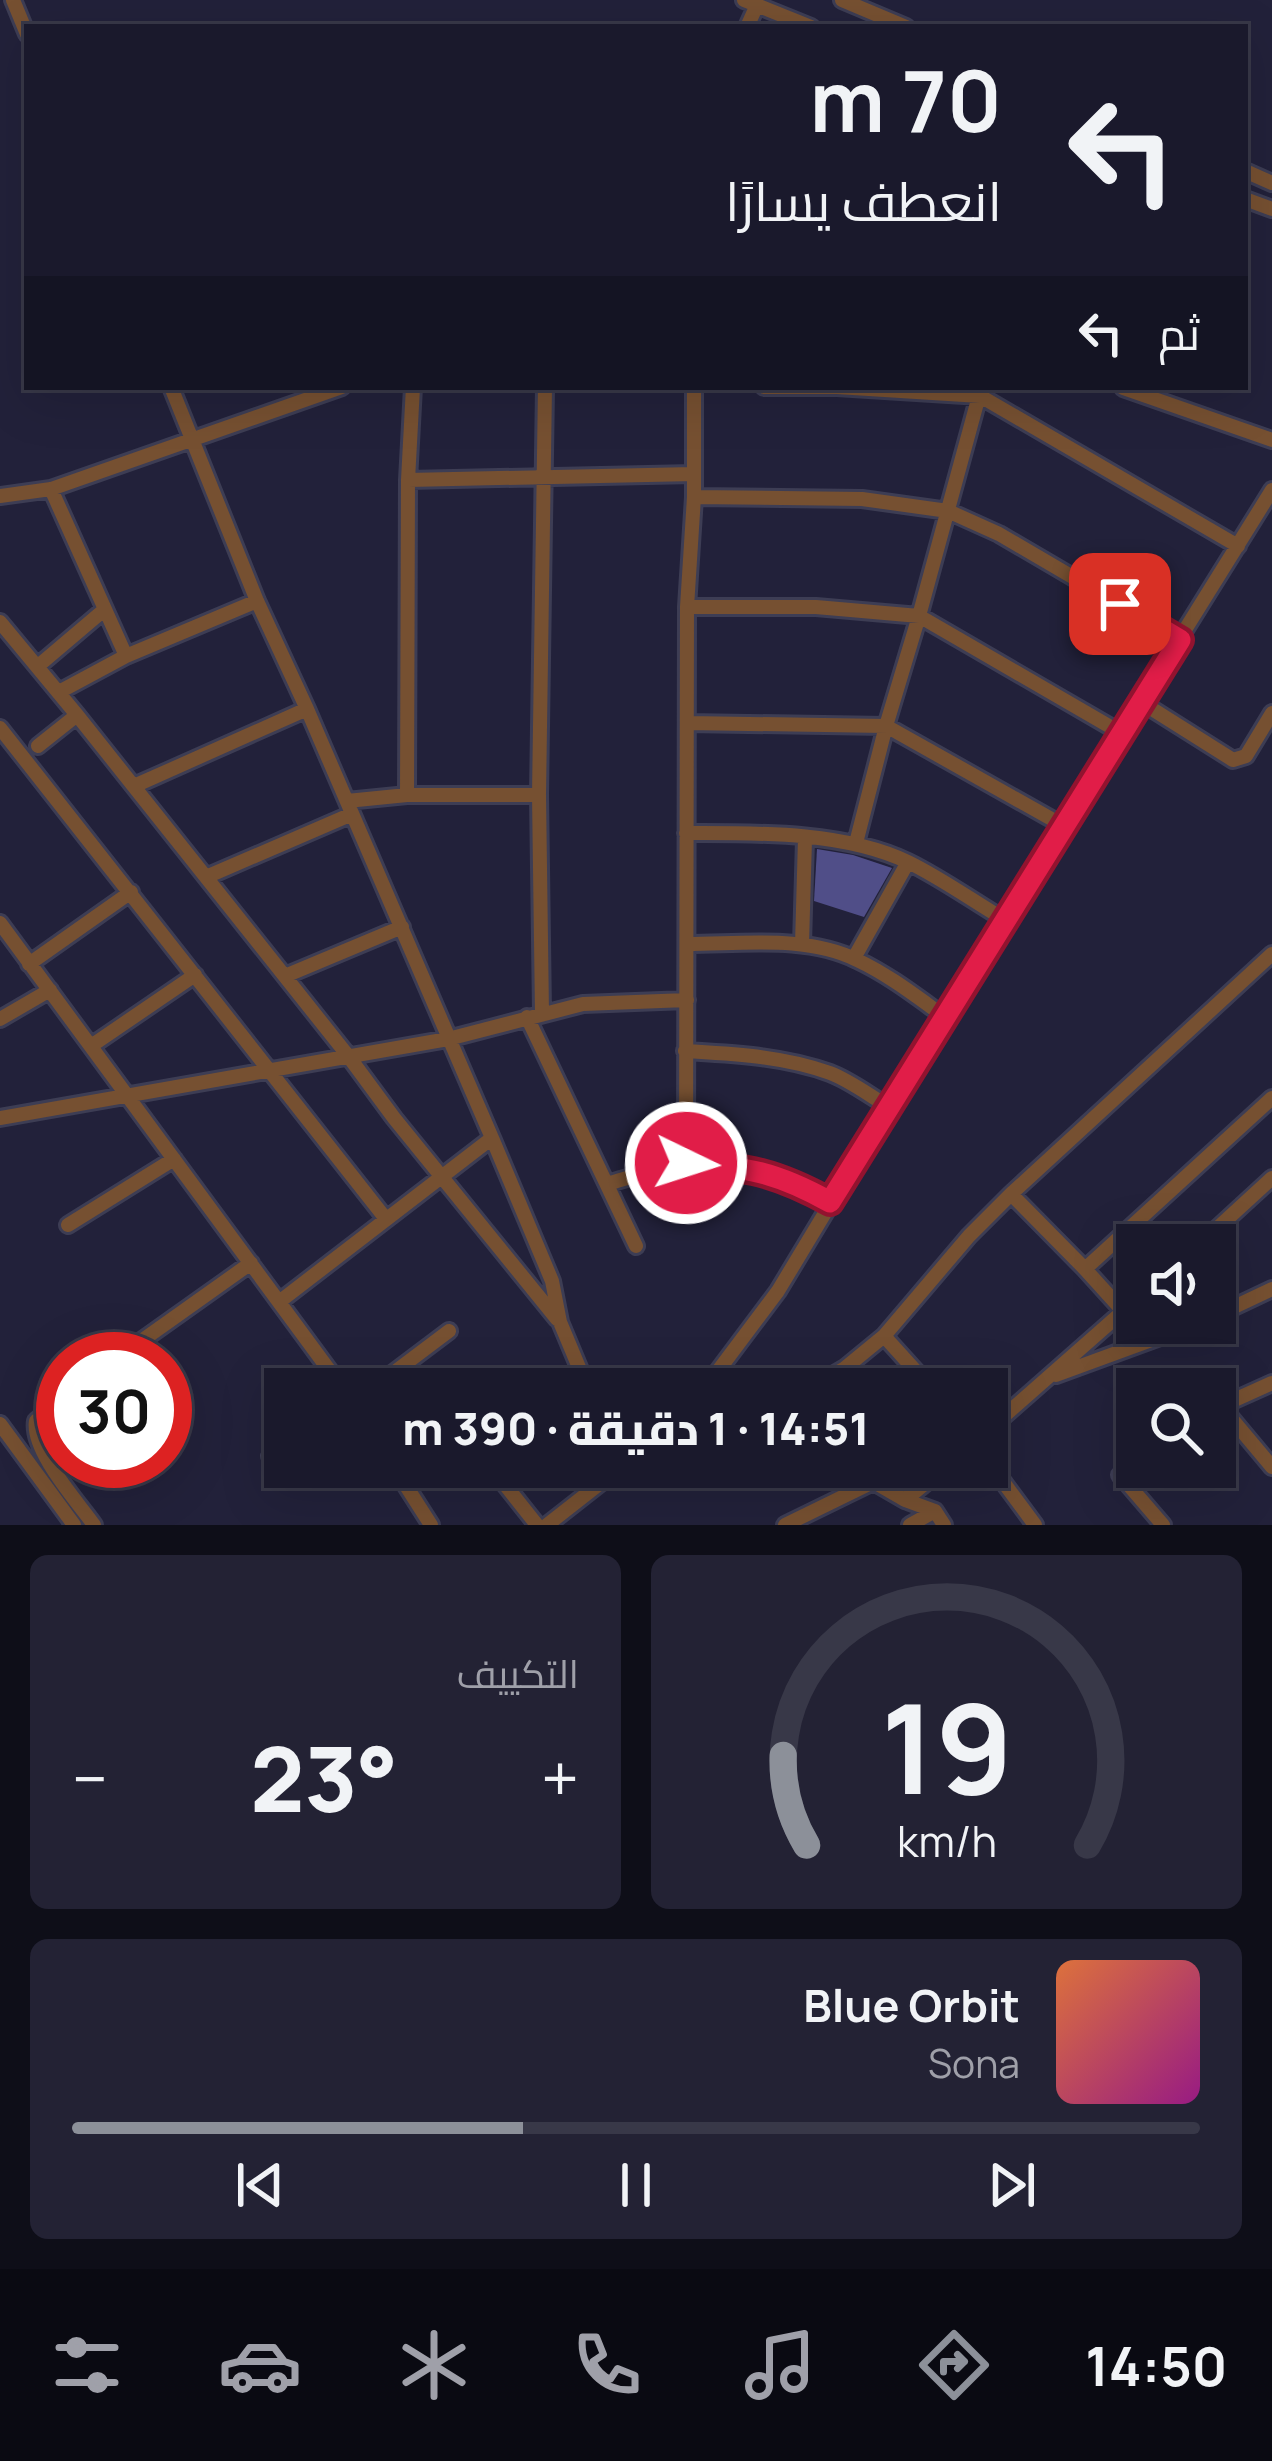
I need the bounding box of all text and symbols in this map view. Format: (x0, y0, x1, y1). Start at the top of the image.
text: 70 m (810, 42, 1002, 157)
icon: left (1044, 72, 1200, 228)
text: انعطف يسارًا (725, 163, 1002, 237)
icon: left (1068, 300, 1134, 366)
text: ثم (1158, 302, 1200, 364)
pin (1069, 553, 1171, 655)
icon: arrive (1087, 571, 1153, 637)
position arrow (623, 1100, 749, 1226)
map controls (1116, 1224, 1236, 1488)
button: sound (1116, 1224, 1236, 1344)
speed limit sign: 30 (36, 1332, 192, 1488)
button: search (1116, 1368, 1236, 1488)
text: 14:51 · 1 دقيقة · 390 m (402, 1397, 870, 1459)
text: التكييف (457, 1646, 579, 1700)
text: 19 (880, 1661, 1013, 1831)
text: 23° (250, 1716, 398, 1839)
text: − (72, 1733, 108, 1823)
text: + (541, 1733, 579, 1823)
text: km/h (897, 1811, 996, 1870)
text: Blue Orbit (803, 1974, 1020, 2036)
text: Sona (928, 2036, 1020, 2090)
icon: previous (227, 2152, 293, 2218)
icon: pause (603, 2152, 669, 2218)
icon: next (979, 2152, 1045, 2218)
icon: filters (45, 2323, 129, 2407)
icon: car (218, 2323, 302, 2407)
icon: climate (392, 2323, 476, 2407)
icon: phone (565, 2323, 649, 2407)
icon: music (738, 2323, 822, 2407)
icon: directions (912, 2323, 996, 2407)
text: 14:50 (1085, 2328, 1227, 2402)

